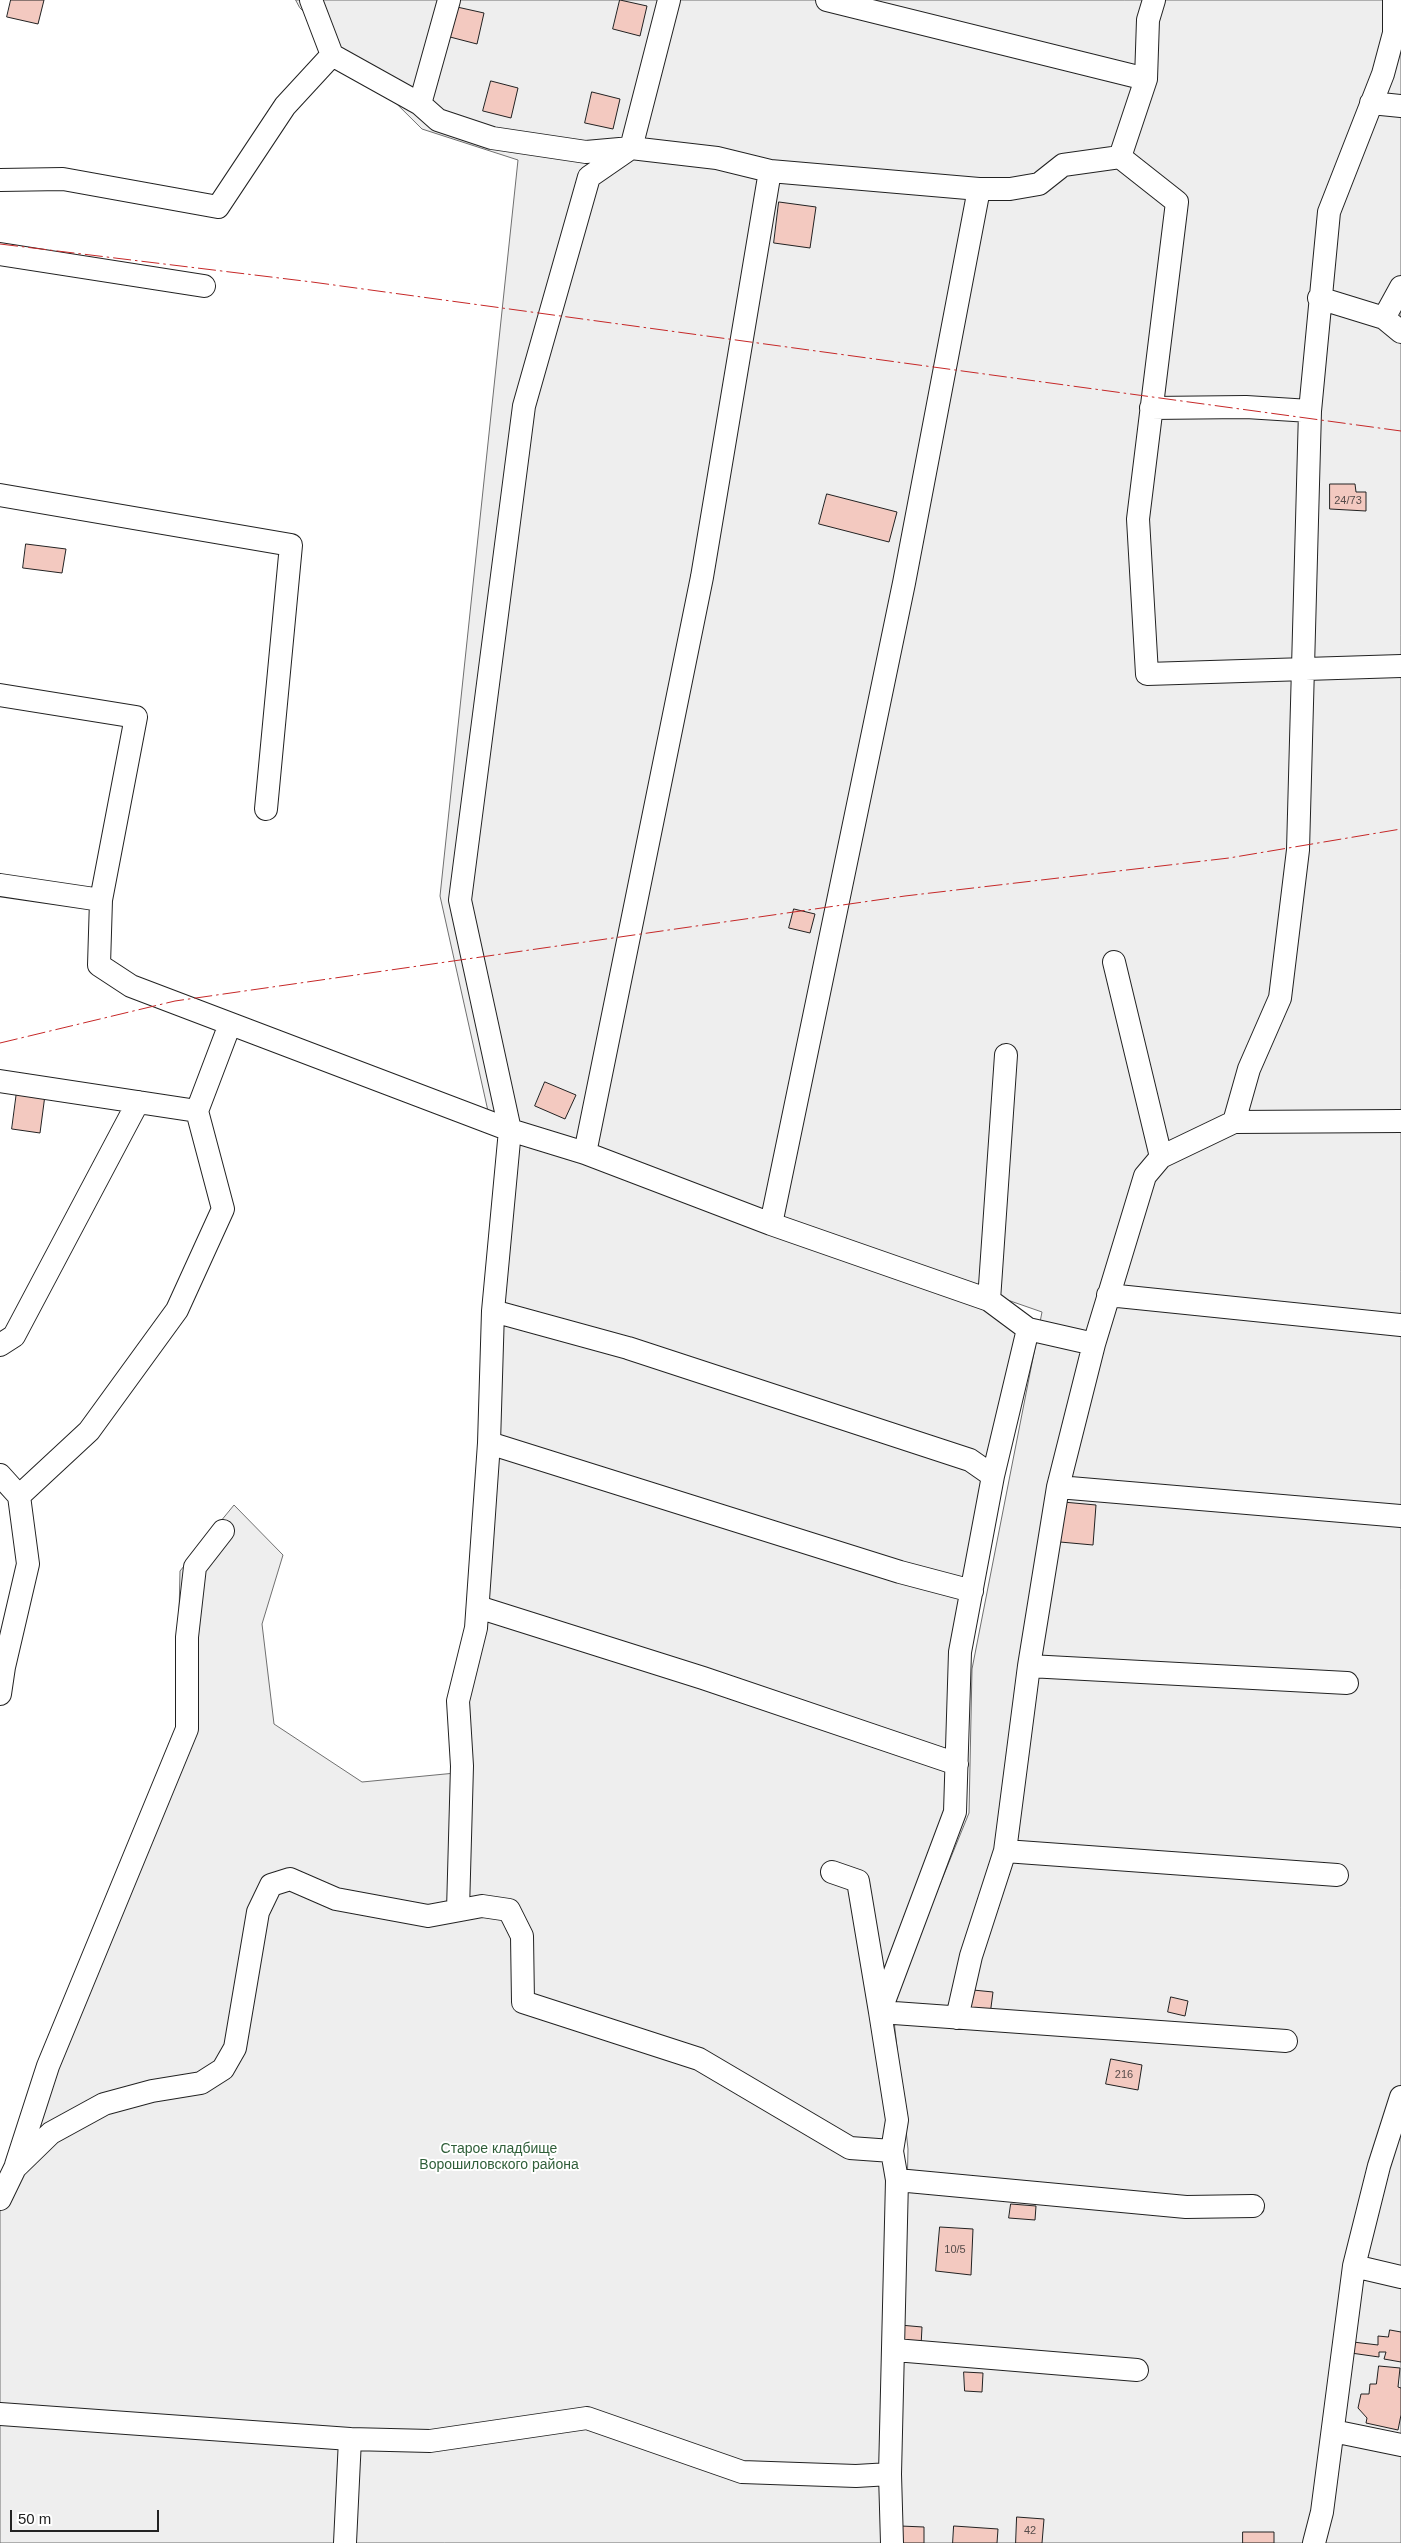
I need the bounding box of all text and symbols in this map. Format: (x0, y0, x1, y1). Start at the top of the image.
house number: 24/73 (1334, 494, 1362, 508)
house number: 216 (1115, 2068, 1133, 2082)
park label: Старое кладбище Ворошиловского района (419, 2141, 579, 2174)
house number: 10/5 (944, 2243, 966, 2257)
scale bar (12, 2500, 161, 2532)
text: 50 m (18, 2510, 51, 2527)
house number: 42 (1024, 2524, 1036, 2538)

